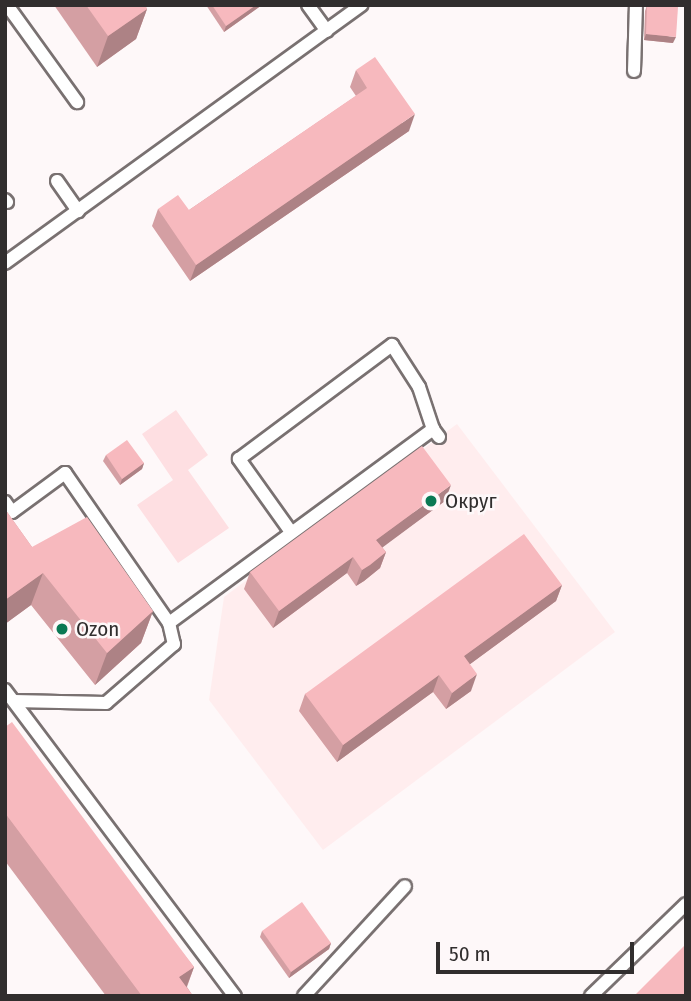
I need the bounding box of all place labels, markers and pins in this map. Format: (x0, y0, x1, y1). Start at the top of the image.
place label: Округ (445, 488, 497, 514)
marker: Округ (423, 493, 439, 509)
place label: Ozon (76, 616, 119, 642)
marker: Ozon (54, 621, 70, 637)

